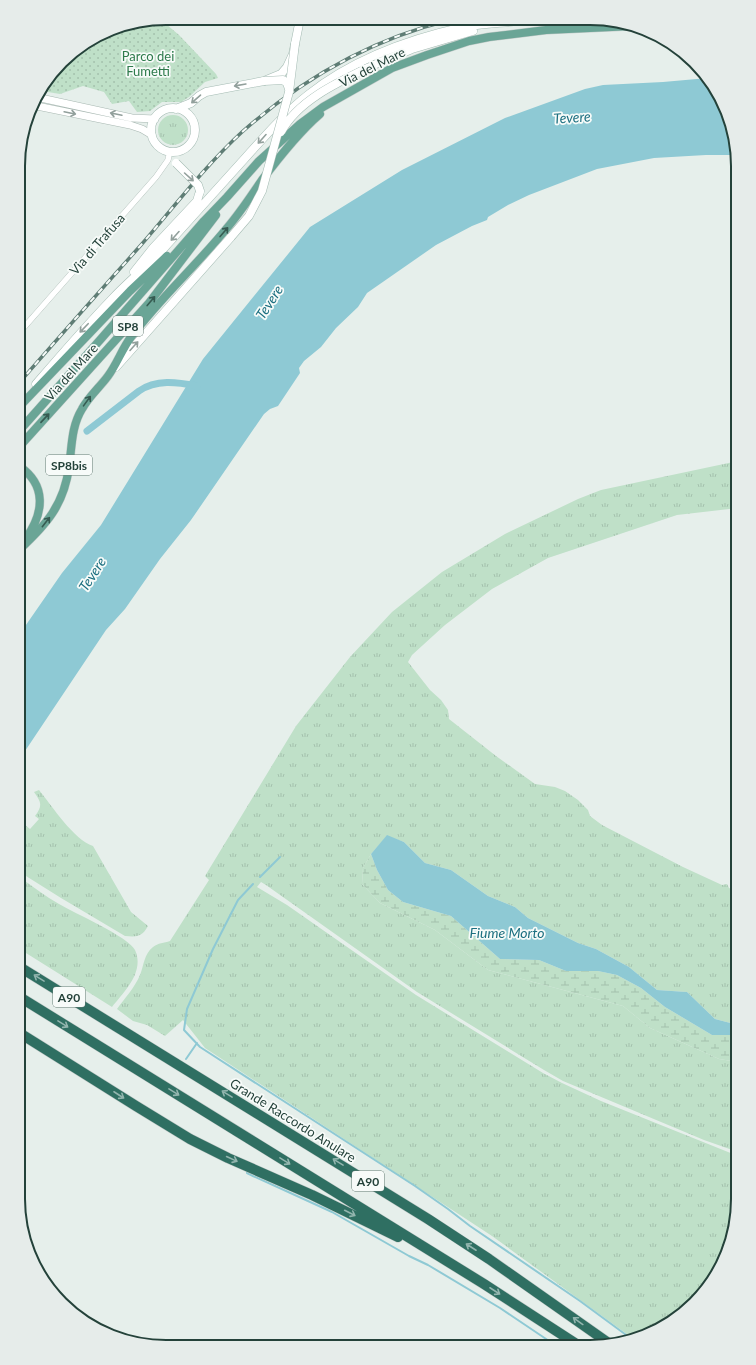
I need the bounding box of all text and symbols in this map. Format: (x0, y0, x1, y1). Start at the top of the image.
street label: Via del Mare (336, 43, 408, 90)
park label: Parco dei Fumetti (122, 48, 174, 79)
one-way arrow (234, 81, 247, 89)
one-way arrow (191, 94, 201, 103)
water label: Tevere (553, 107, 591, 127)
one-way arrow (63, 109, 76, 117)
one-way arrow (110, 110, 123, 118)
one-way arrow (258, 134, 267, 144)
one-way arrow (184, 172, 194, 181)
street label: Via di Trafusa (66, 210, 128, 278)
one-way arrow (220, 227, 229, 237)
one-way arrow (171, 230, 180, 241)
water label: Tevere (252, 282, 286, 322)
one-way arrow (147, 295, 156, 306)
road number: SP8 (113, 316, 143, 336)
one-way arrow (79, 323, 89, 333)
street label: Via del Mare (41, 340, 101, 404)
one-way arrow (130, 341, 139, 352)
one-way arrow (83, 396, 91, 407)
one-way arrow (41, 413, 50, 423)
road number: SP8bis (46, 455, 92, 475)
one-way arrow (42, 517, 51, 528)
water label: Tevere (75, 554, 109, 594)
water label: Fiume Morto (470, 924, 544, 941)
one-way arrow (33, 974, 45, 982)
road number: A90 (53, 987, 85, 1007)
one-way arrow (57, 1020, 69, 1028)
street label: Grande Raccordo Anulare (227, 1075, 359, 1165)
one-way arrow (168, 1089, 180, 1097)
one-way arrow (221, 1090, 233, 1098)
one-way arrow (113, 1092, 125, 1100)
one-way arrow (225, 1156, 237, 1163)
one-way arrow (279, 1157, 291, 1165)
one-way arrow (332, 1158, 344, 1166)
road number: A90 (352, 1171, 384, 1191)
one-way arrow (344, 1210, 356, 1218)
one-way arrow (466, 1243, 477, 1251)
one-way arrow (489, 1287, 501, 1295)
one-way arrow (573, 1317, 584, 1325)

